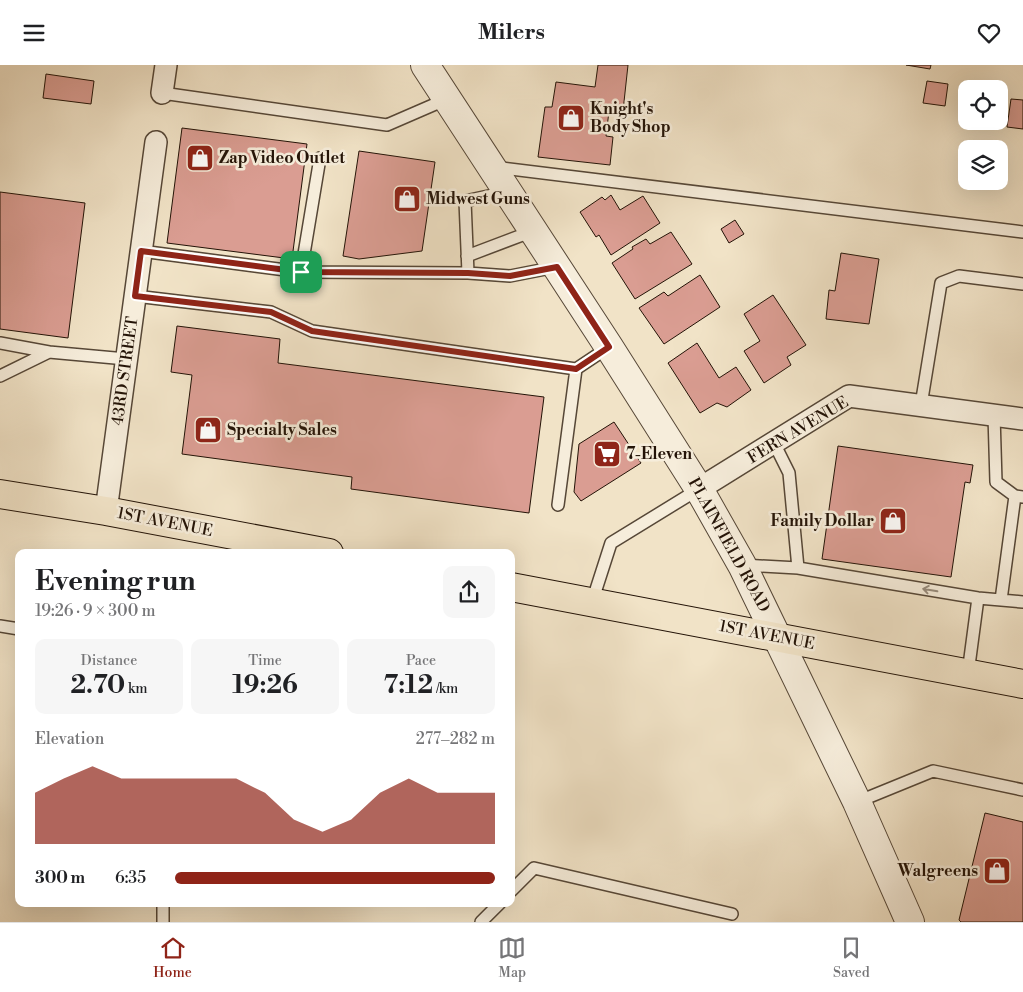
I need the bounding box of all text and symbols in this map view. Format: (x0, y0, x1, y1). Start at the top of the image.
icon: menu (20, 19, 48, 47)
text: Milers (478, 19, 545, 46)
icon: heart (975, 19, 1003, 47)
map controls (958, 80, 1008, 190)
button: locate (958, 80, 1008, 130)
place label: Knight's Body Shop (590, 99, 671, 137)
shop icon: Knight's Body Shop (556, 103, 586, 133)
button: layers (958, 140, 1008, 190)
shop icon: Zap Video Outlet (185, 143, 215, 173)
place label: Zap Video Outlet (219, 148, 345, 168)
shop icon: Midwest Guns (392, 184, 422, 214)
place label: Midwest Guns (426, 189, 530, 209)
pin (280, 251, 322, 293)
icon: arrive (287, 258, 315, 286)
street label: 43RD STREET (107, 315, 143, 427)
street label: FERN AVENUE (744, 392, 852, 468)
shop icon: Specialty Sales (193, 415, 223, 445)
place label: Specialty Sales (227, 420, 337, 440)
supermarket icon: 7-Eleven (592, 439, 622, 469)
place label: 7-Eleven (626, 444, 692, 464)
street label: PLAINFIELD ROAD (684, 474, 774, 616)
street label: 1ST AVENUE (116, 503, 214, 541)
shop icon: Family Dollar (878, 506, 908, 536)
place label: Family Dollar (770, 511, 874, 531)
text: Evening run (35, 564, 196, 599)
button: share (443, 566, 495, 618)
one-way arrow (923, 585, 939, 595)
text: 19:26 · 9 × 300 m (35, 601, 156, 621)
street label: 1ST AVENUE (718, 616, 816, 654)
text: Distance (81, 652, 137, 670)
text: Time (248, 652, 282, 670)
text: Pace (406, 652, 436, 670)
text: 2.70 (70, 670, 125, 701)
text: 19:26 (232, 670, 298, 701)
text: 7:12 (384, 670, 433, 701)
text: km (125, 680, 148, 698)
text: /km (433, 680, 458, 698)
text: Elevation (35, 729, 104, 749)
text: 277–282 m (416, 729, 495, 749)
shop icon: Walgreens (982, 856, 1012, 886)
place label: Walgreens (896, 861, 978, 881)
text: 300 m (35, 868, 85, 888)
text: 6:35 (115, 868, 146, 888)
tab: Home (153, 934, 192, 982)
tab: Map (498, 934, 526, 982)
tab: Saved (833, 934, 870, 982)

